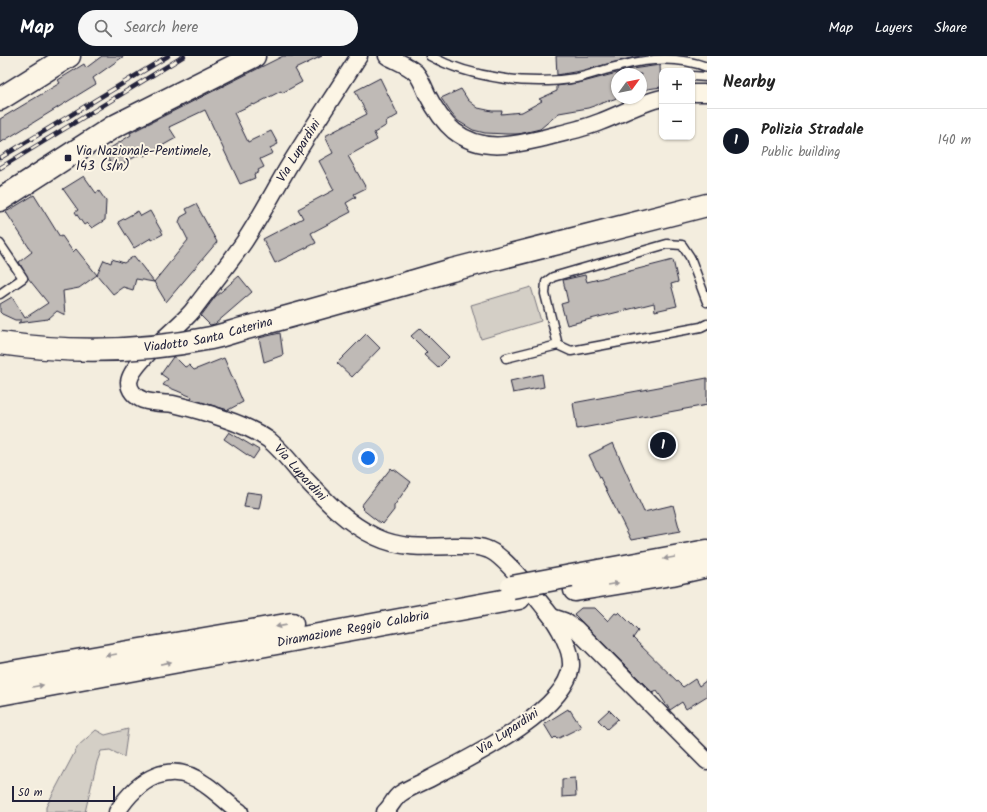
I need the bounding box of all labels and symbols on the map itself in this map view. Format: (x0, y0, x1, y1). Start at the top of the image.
north arrow (611, 68, 647, 104)
street label: Via Lupardini (271, 115, 327, 187)
place label: Via Nazionale-Pentimele, 143 (s/n) (76, 141, 211, 177)
marker: Via Nazionale-Pentimele, 143 (s/n) (63, 153, 73, 163)
street label: Viadotto Santa Caterina (143, 311, 275, 358)
pin: 1 (650, 430, 676, 460)
street label: Via Lupardini (269, 439, 332, 507)
your location (358, 448, 378, 468)
one-way arrow (663, 555, 675, 561)
one-way arrow (607, 581, 619, 587)
street label: Diramazione Reggio Calabria (275, 604, 431, 653)
one-way arrow (274, 623, 287, 629)
one-way arrow (105, 652, 117, 658)
one-way arrow (160, 659, 172, 665)
one-way arrow (32, 683, 44, 689)
street label: Via Lupardini (473, 703, 544, 761)
scale bar (12, 784, 115, 803)

